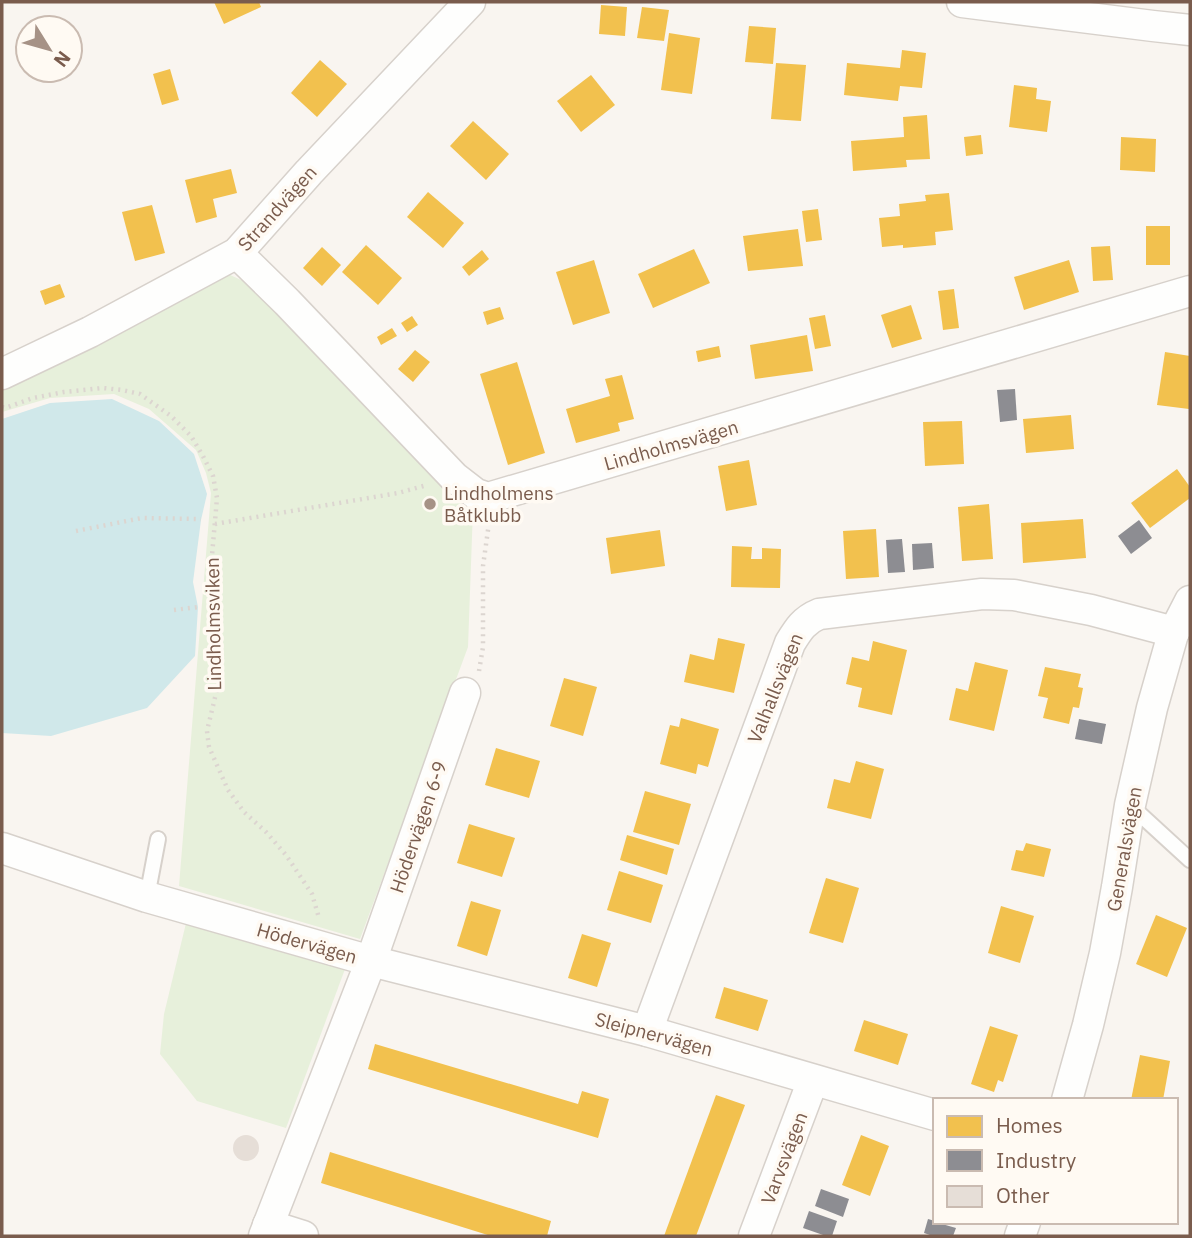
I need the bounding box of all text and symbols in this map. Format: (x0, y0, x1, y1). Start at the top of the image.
north arrow (14, 14, 84, 84)
text: N (49, 47, 76, 72)
street label: Strandvägen (232, 160, 322, 256)
street label: Lindholmsvägen (601, 414, 741, 476)
place label: Lindholmens Båtklubb (444, 481, 554, 527)
marker: Lindholmens Båtklubb (422, 496, 438, 512)
street label: Lindholmsviken (200, 557, 226, 691)
street label: Valhallsvägen (742, 629, 808, 747)
street label: Hödervägen 6-9 (384, 758, 452, 896)
street label: Generalsvägen (1101, 785, 1147, 913)
street label: Hödervägen (254, 917, 360, 969)
street label: Sleipnervägen (592, 1007, 716, 1061)
legend (933, 1098, 1178, 1224)
street label: Varvsvägen (755, 1108, 813, 1208)
text: Homes (996, 1111, 1063, 1139)
text: Industry (996, 1146, 1077, 1174)
text: Other (996, 1181, 1050, 1209)

